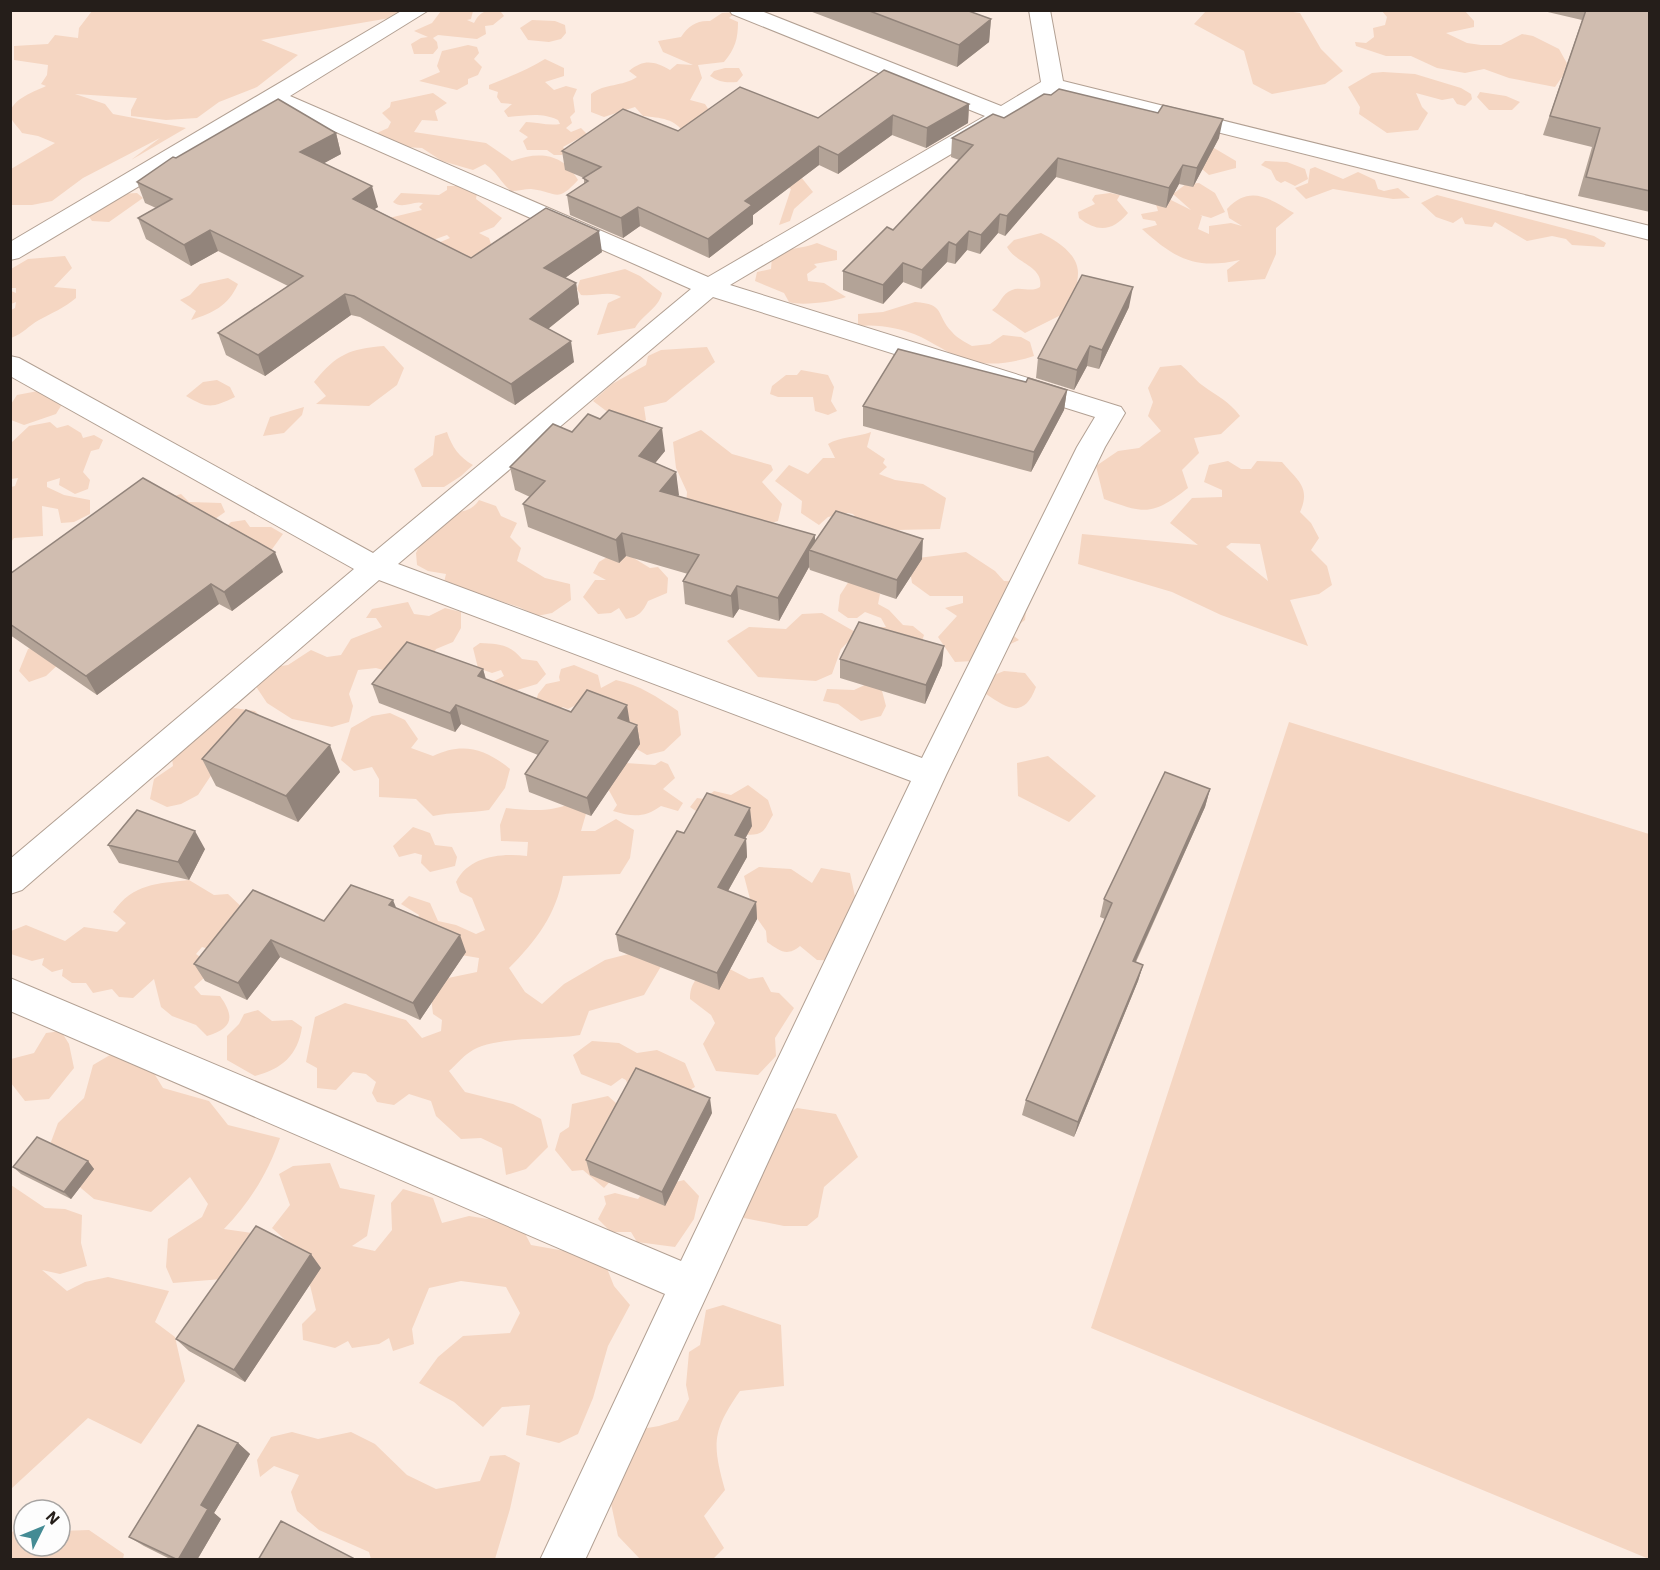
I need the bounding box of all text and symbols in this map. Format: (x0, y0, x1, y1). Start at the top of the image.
north arrow (12, 1498, 72, 1558)
text: N (42, 1507, 64, 1529)

